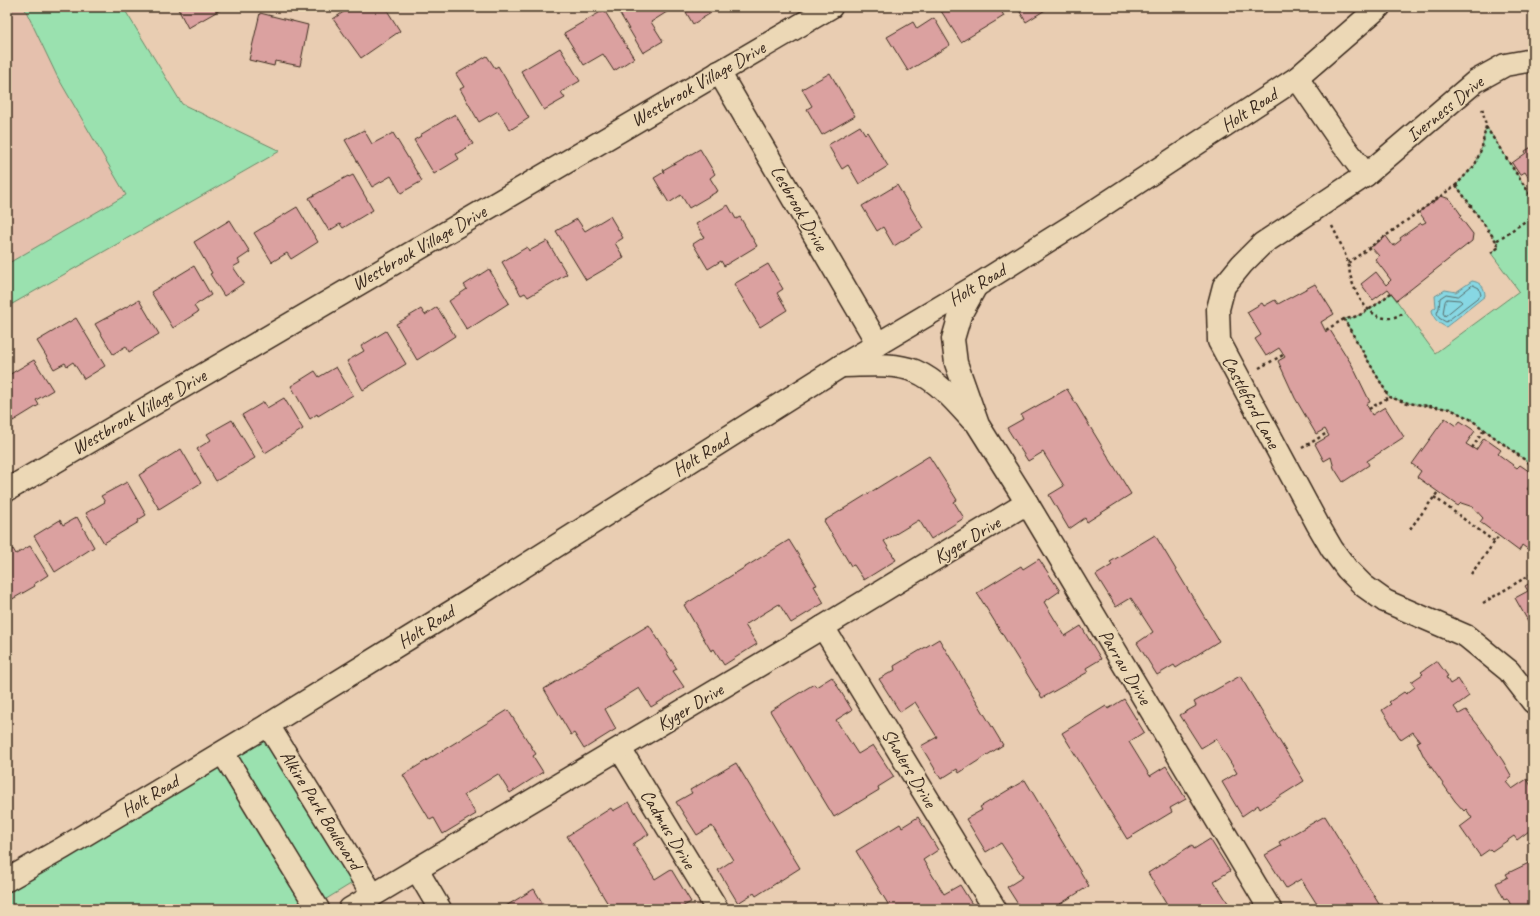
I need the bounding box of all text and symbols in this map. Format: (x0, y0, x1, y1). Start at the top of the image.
street label: Westbrook Village Drive (626, 35, 771, 132)
street label: Iverness Drive (1401, 69, 1490, 147)
street label: Holt Road (1216, 81, 1284, 137)
street label: Lesbrook Drive (765, 161, 834, 257)
street label: Westbrook Village Drive (347, 199, 492, 296)
street label: Holt Road (944, 257, 1012, 311)
street label: Castleford Lane (1217, 351, 1286, 454)
street label: Westbrook Village Drive (67, 363, 212, 460)
street label: Holt Road (668, 427, 736, 482)
street label: Kyger Drive (929, 510, 1006, 569)
street label: Holt Road (393, 599, 461, 654)
street label: Parrau Drive (1093, 625, 1158, 710)
street label: Kyger Drive (652, 677, 729, 736)
street label: Shalers Drive (876, 724, 943, 813)
street label: Alkire Park Boulevard (275, 746, 369, 876)
street label: Holt Road (117, 768, 185, 822)
street label: Cadmus Drive (635, 785, 702, 875)

